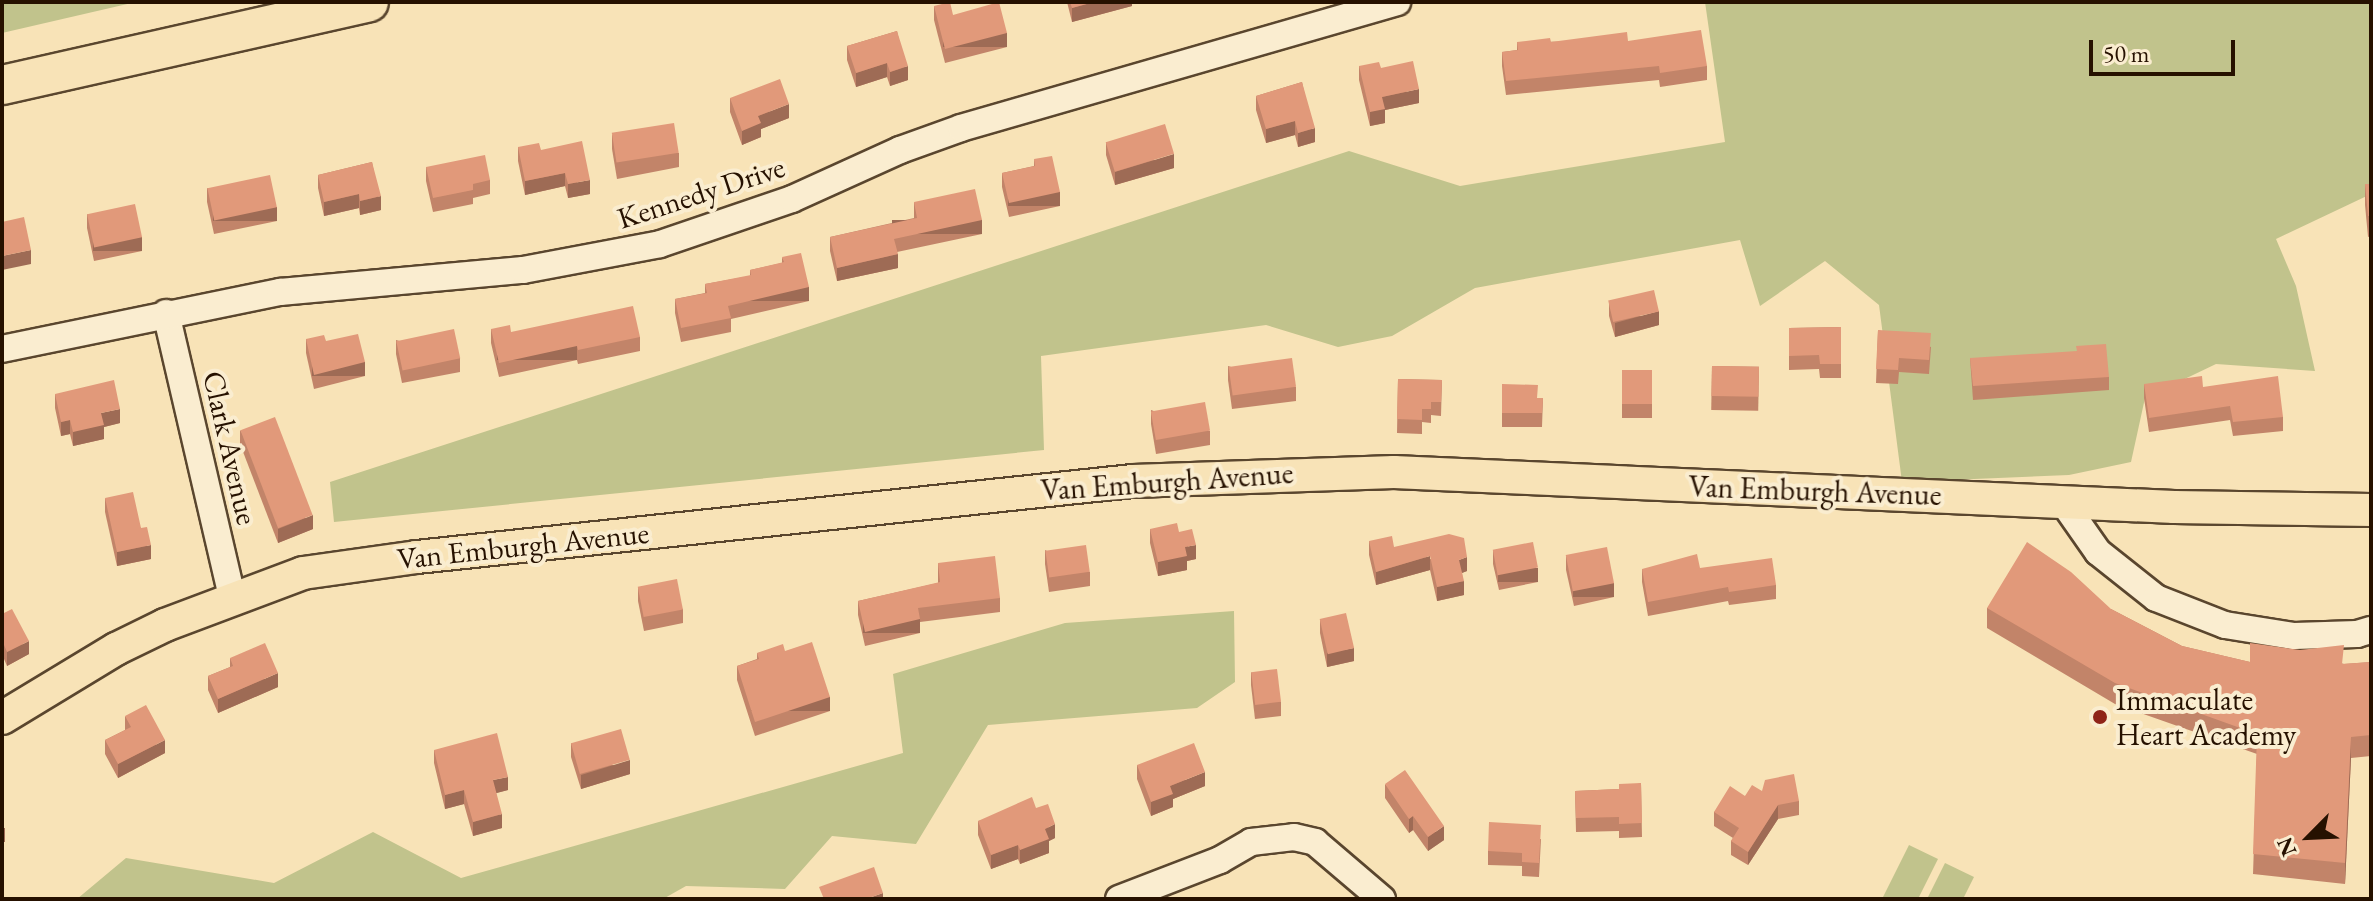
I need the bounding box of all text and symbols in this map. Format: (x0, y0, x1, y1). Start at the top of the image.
scale bar (2093, 24, 2239, 74)
text: 50 m (2103, 38, 2150, 69)
street label: Kennedy Drive (613, 149, 789, 237)
street label: Clark Avenue (195, 368, 265, 528)
street label: Van Emburgh Avenue (1039, 455, 1295, 509)
street label: Van Emburgh Avenue (1688, 469, 1942, 513)
street label: Van Emburgh Avenue (395, 515, 651, 577)
place label: Immaculate Heart Academy (2116, 682, 2296, 752)
marker: Immaculate Heart Academy (2091, 708, 2109, 726)
north arrow (2269, 797, 2349, 877)
text: N (2270, 833, 2303, 861)

